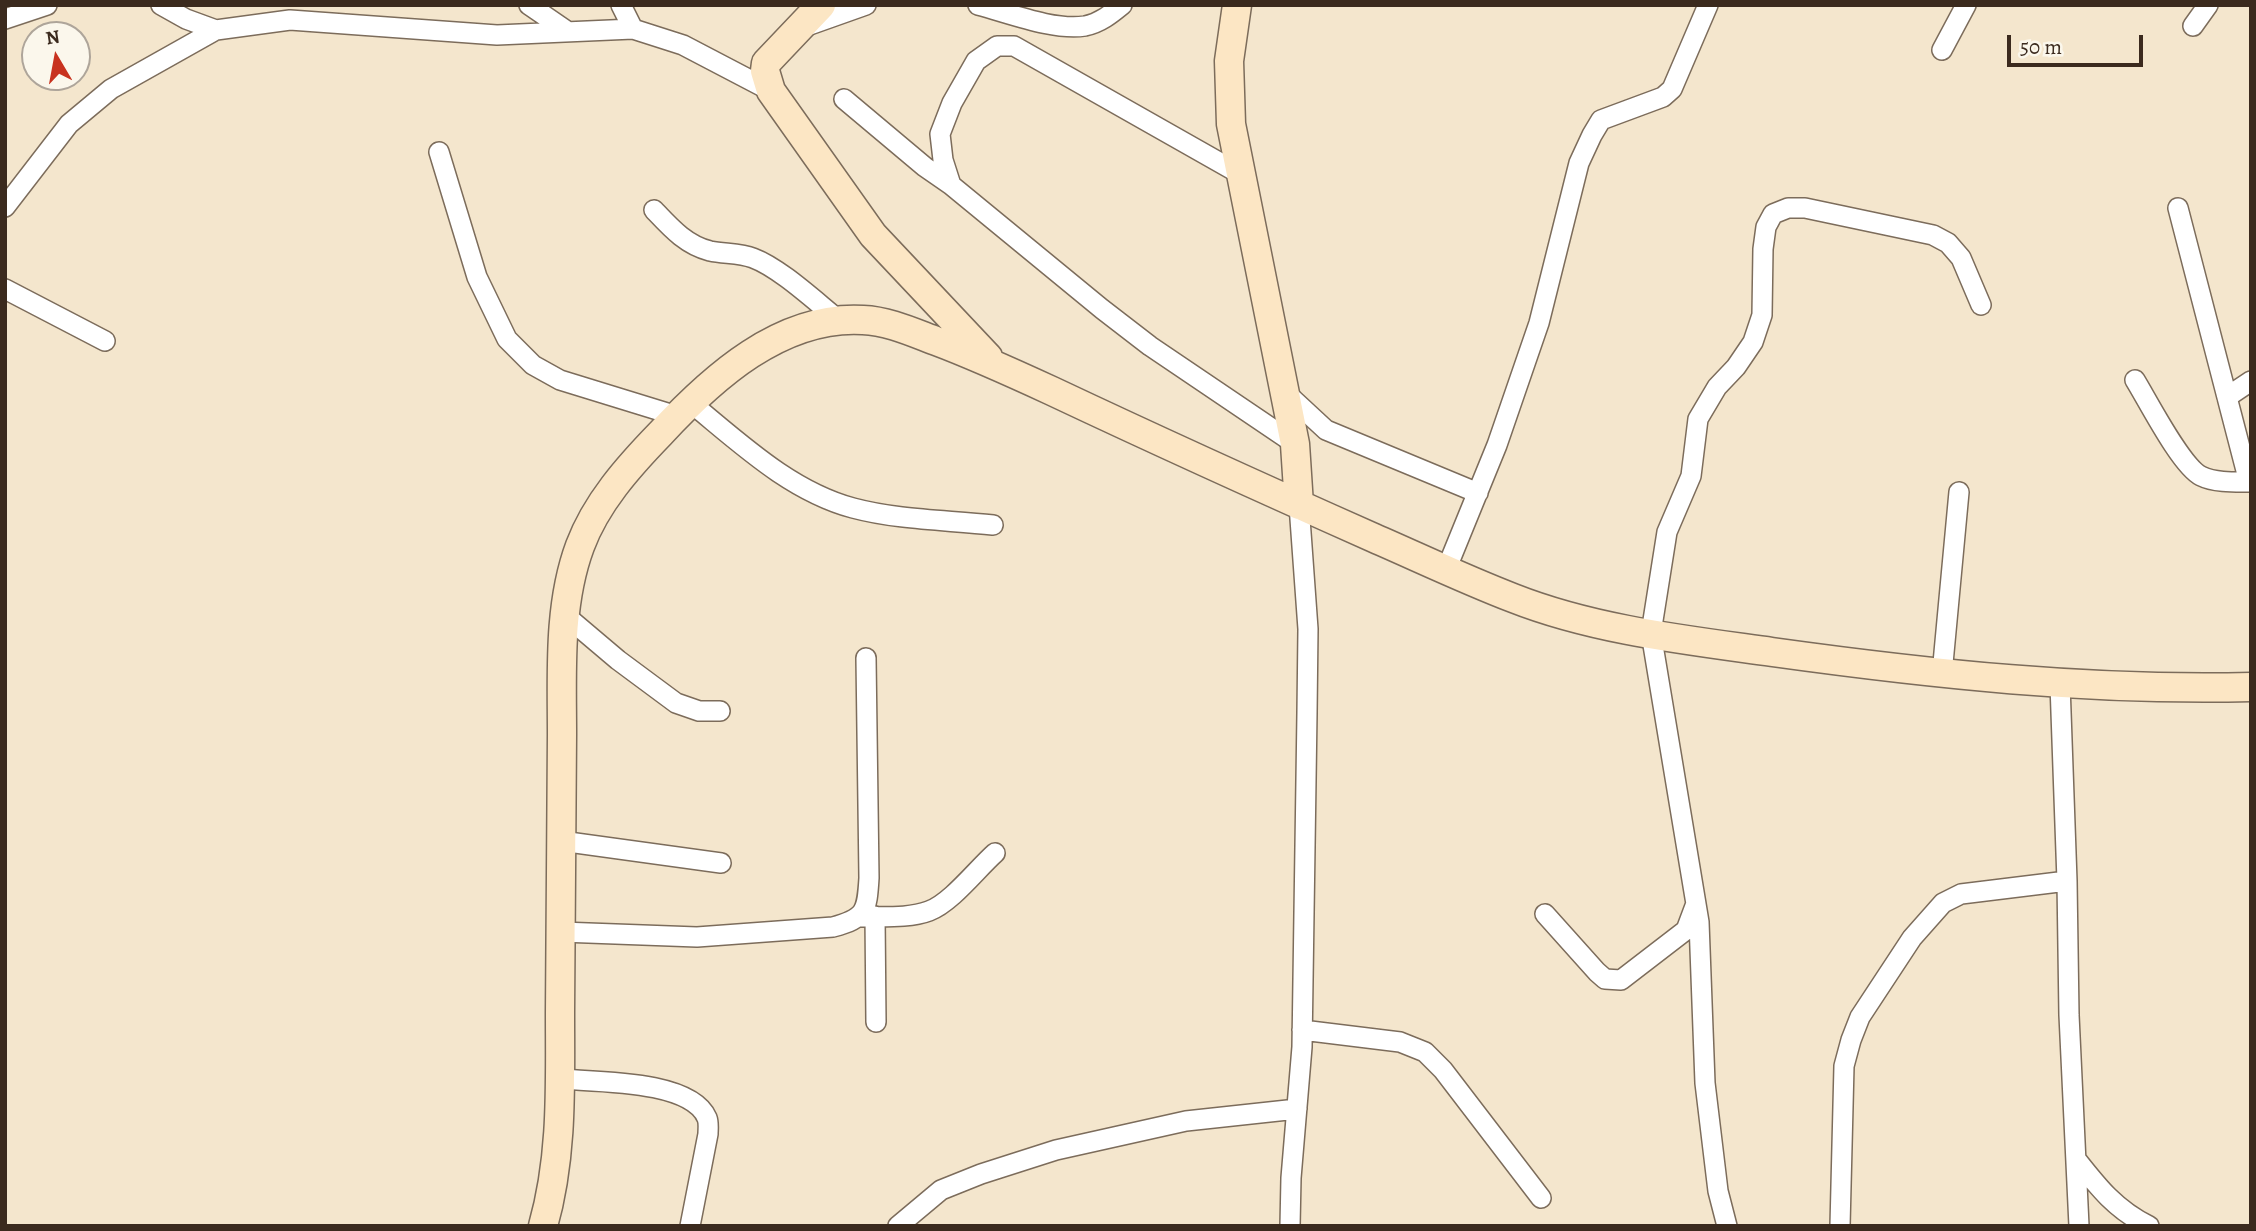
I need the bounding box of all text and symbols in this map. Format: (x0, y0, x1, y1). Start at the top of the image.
north arrow (21, 21, 91, 91)
scale bar (2011, 21, 2148, 65)
text: N (44, 23, 62, 51)
text: 50 m (2020, 33, 2062, 61)

